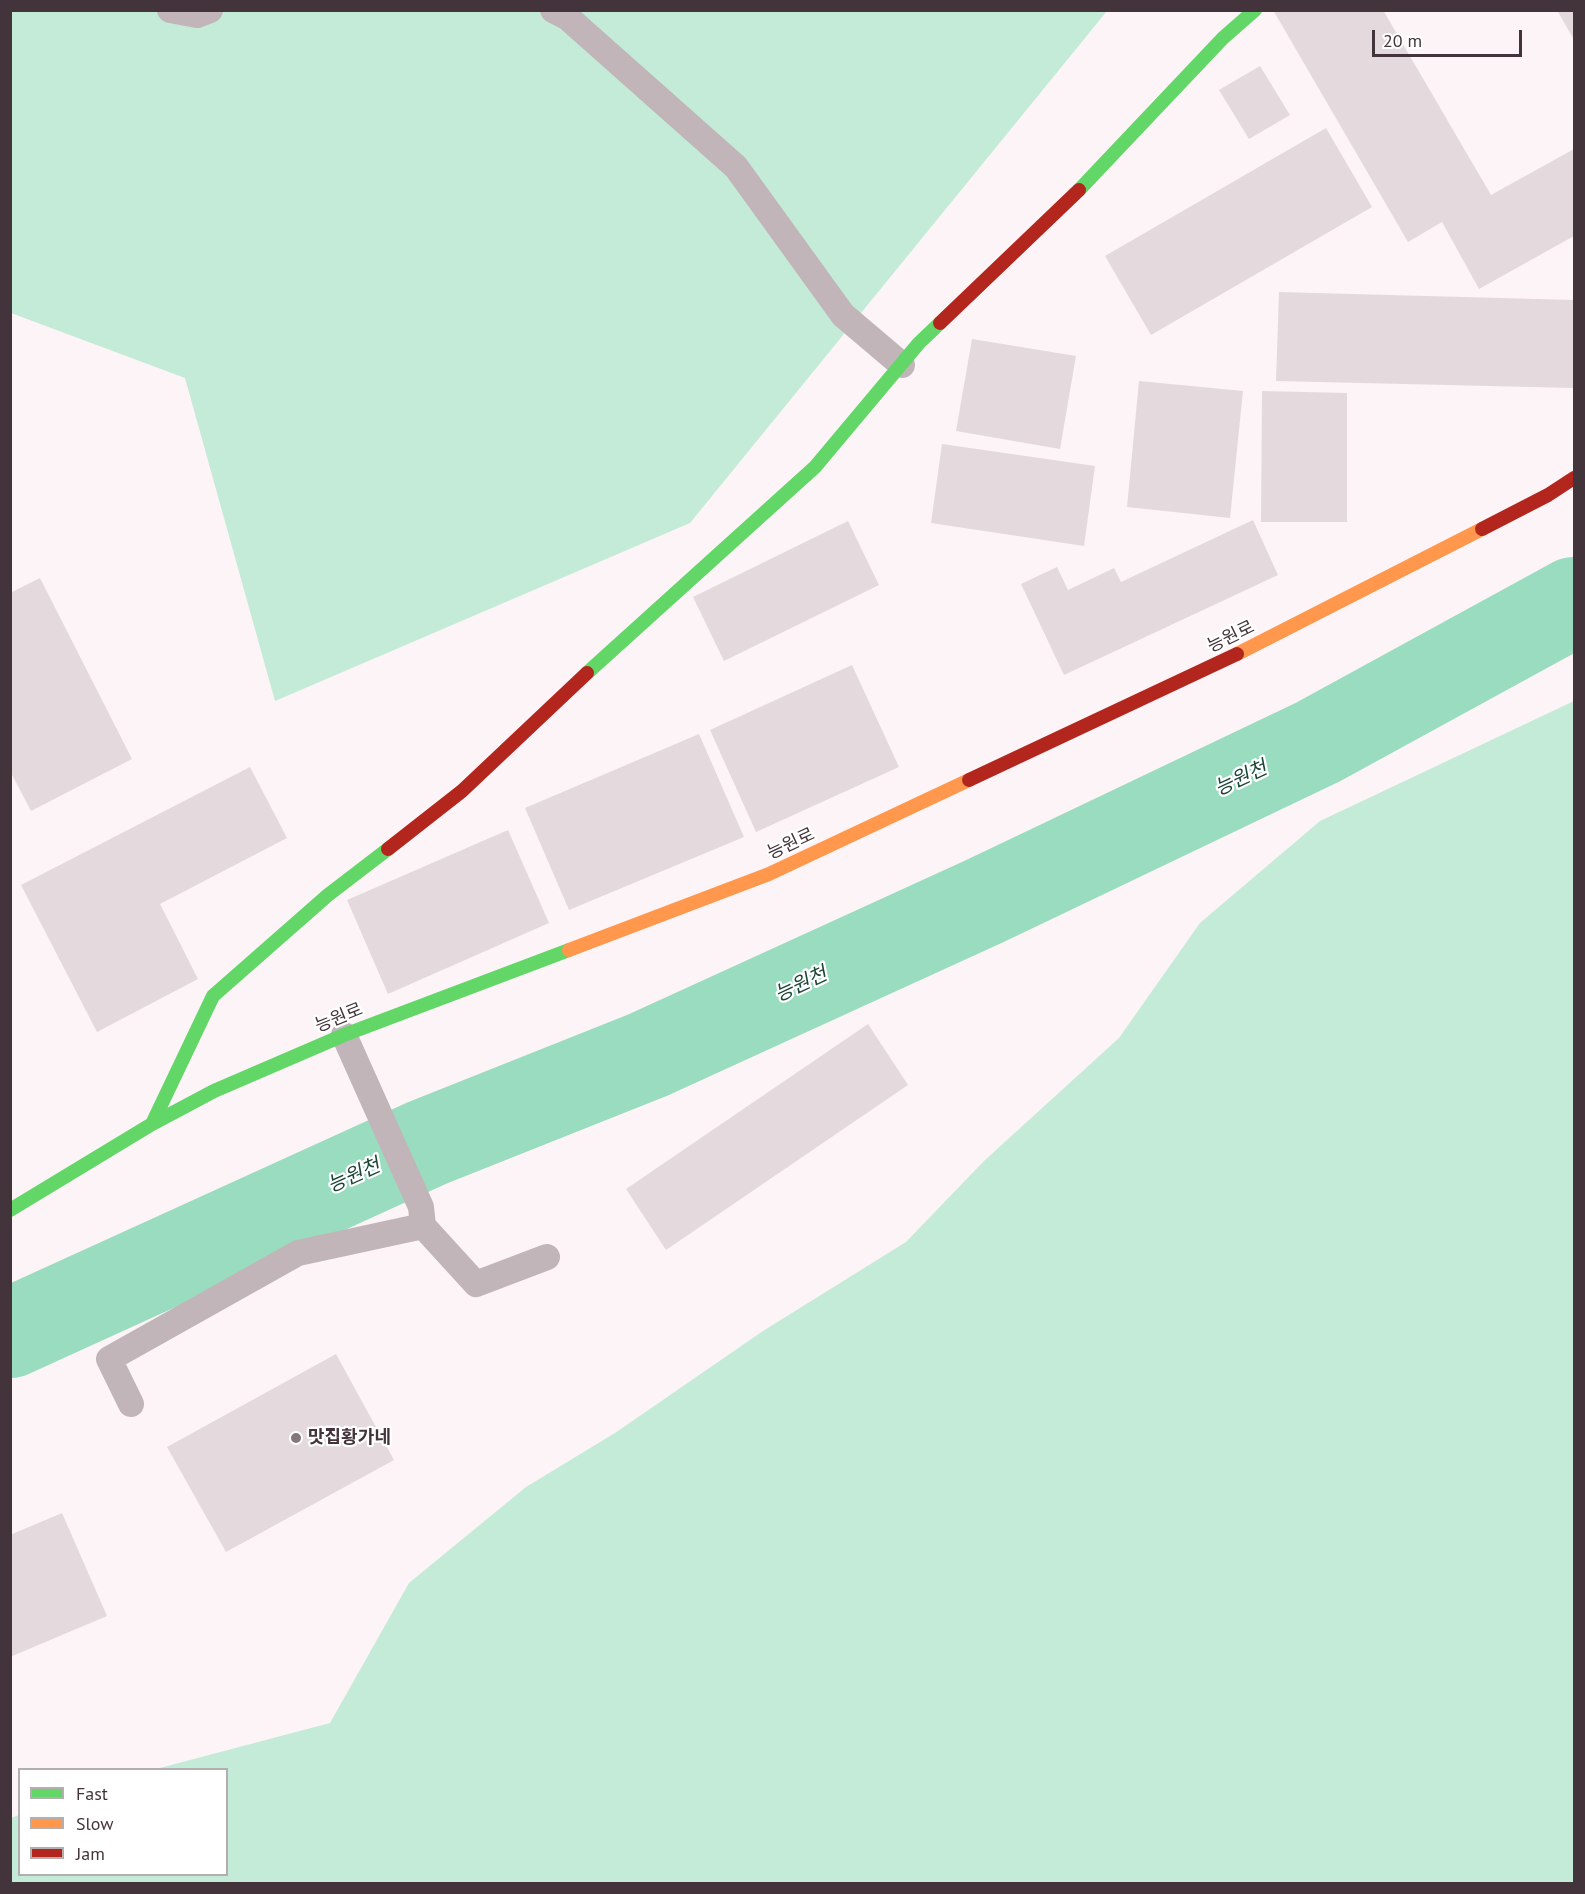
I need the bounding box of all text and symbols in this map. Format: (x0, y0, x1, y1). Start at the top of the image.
scale bar (1375, 18, 1525, 56)
text: 20 m (1383, 29, 1422, 52)
street label: 능원로 (1204, 616, 1258, 658)
water label: 능원천 (1211, 756, 1271, 802)
street label: 능원로 (764, 824, 818, 864)
water label: 능원천 (771, 962, 831, 1008)
street label: 능원로 (312, 999, 366, 1037)
water label: 능원천 (324, 1154, 384, 1198)
place label: 맛집황가네 (308, 1427, 391, 1449)
marker: 맛집황가네 (289, 1431, 303, 1445)
legend (18, 1768, 228, 1876)
text: Fast (76, 1782, 108, 1805)
text: Slow (76, 1812, 114, 1835)
text: Jam (76, 1842, 105, 1865)

